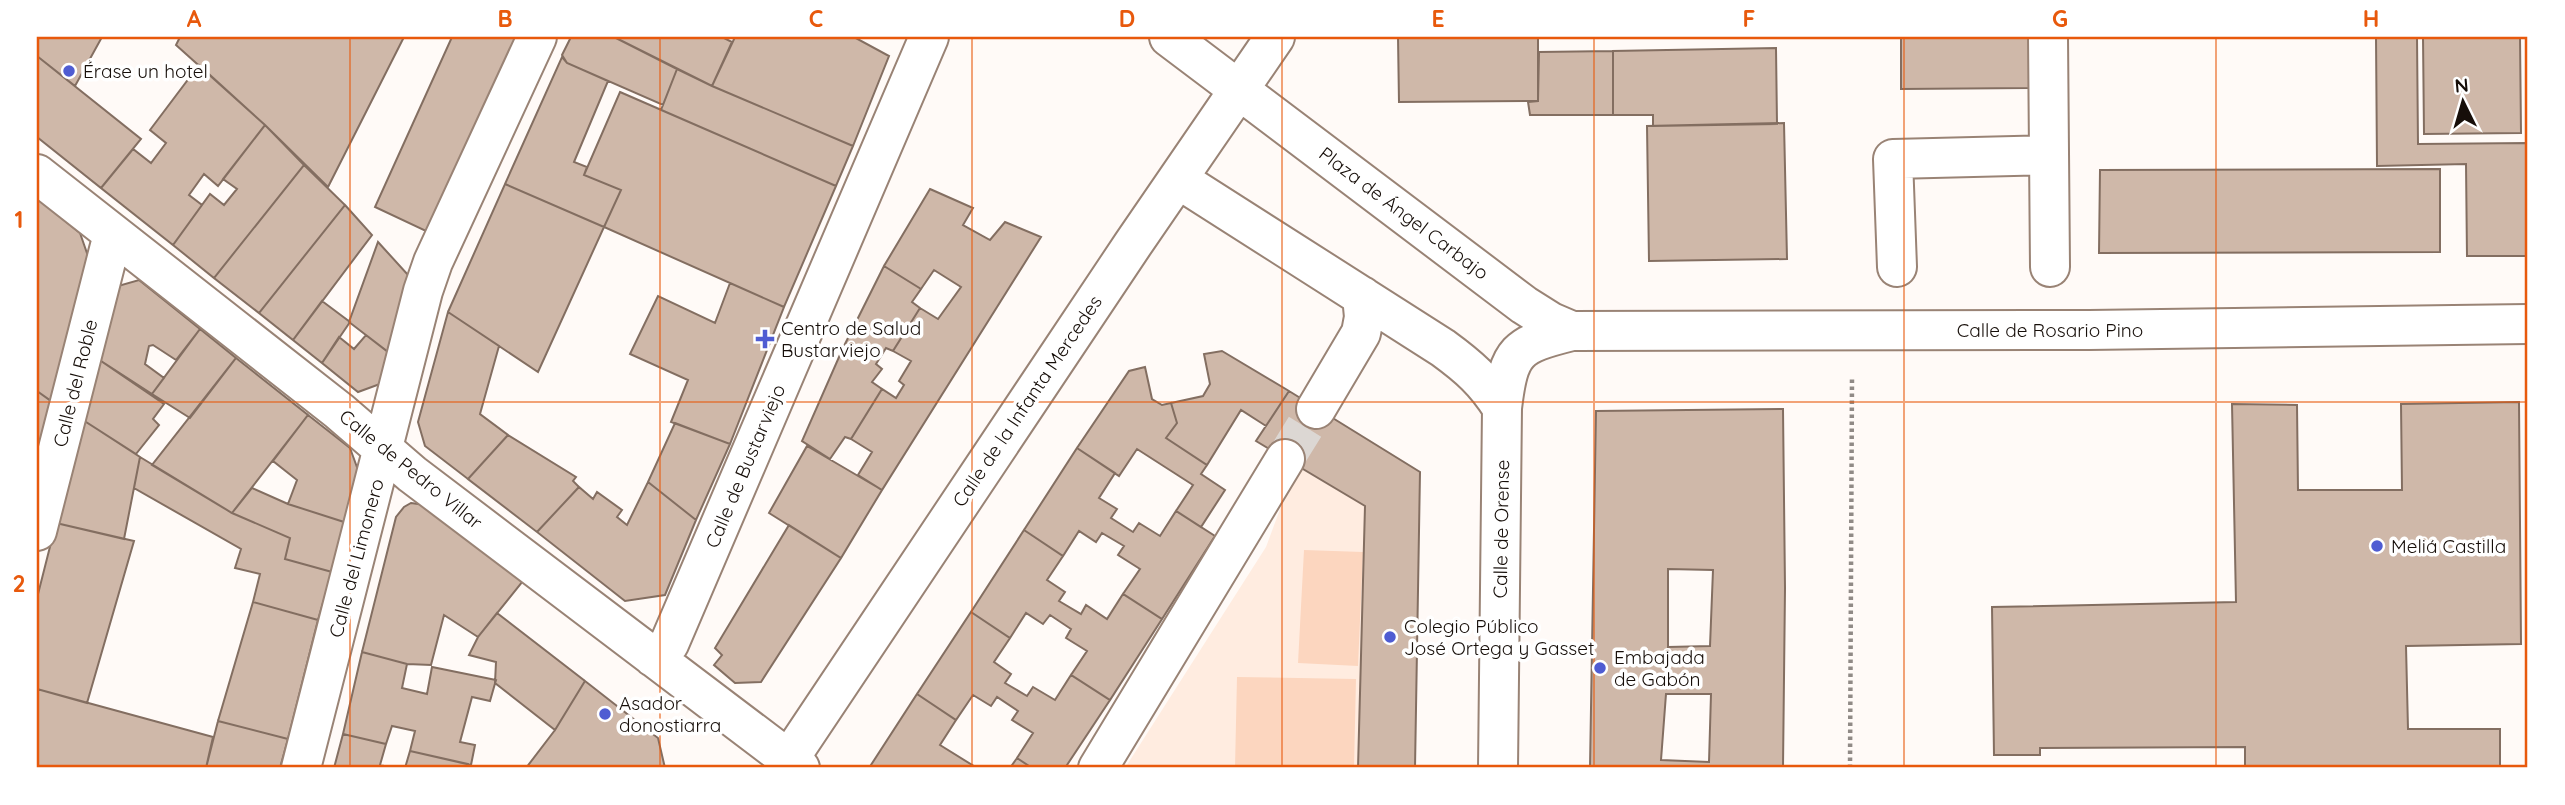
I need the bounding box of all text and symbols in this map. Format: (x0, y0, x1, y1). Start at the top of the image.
text: A (187, 4, 202, 33)
text: B (497, 4, 513, 33)
text: C (809, 4, 823, 33)
text: D (1119, 4, 1135, 33)
text: E (1431, 4, 1445, 33)
text: F (1743, 4, 1755, 33)
text: G (2052, 4, 2068, 33)
text: H (2363, 4, 2379, 33)
place label: Érase un hotel (83, 59, 208, 83)
marker: Érase un hotel (61, 63, 77, 79)
north arrow (2428, 66, 2498, 136)
text: N (2454, 73, 2470, 98)
street label: Plaza de Ángel Carbajo (1314, 141, 1494, 285)
text: 1 (15, 205, 23, 234)
street label: Calle de la Infanta Mercedes (947, 291, 1107, 511)
place label: Centro de Salud Bustarviejo (781, 316, 921, 362)
street label: Calle del Roble (48, 317, 102, 449)
street label: Calle de Rosario Pino (1957, 318, 2143, 342)
marker: Centro de Salud Bustarviejo (755, 329, 775, 349)
street label: Calle de Bustarviejo (700, 380, 790, 552)
street label: Calle de Pedro Villar (335, 404, 488, 534)
street label: Calle de Orense (1488, 459, 1514, 599)
street label: Calle del Limonero (323, 476, 389, 640)
place label: Meliá Castilla (2391, 534, 2506, 558)
marker: Meliá Castilla (2369, 538, 2385, 554)
text: 2 (12, 569, 26, 598)
place label: Colegio Público José Ortega y Gasset (1404, 614, 1594, 660)
marker: Colegio Público José Ortega y Gasset (1382, 629, 1398, 645)
place label: Embajada de Gabón (1614, 645, 1705, 691)
marker: Embajada de Gabón (1592, 660, 1608, 676)
place label: Asador donostiarra (619, 691, 721, 737)
marker: Asador donostiarra (597, 706, 613, 722)

